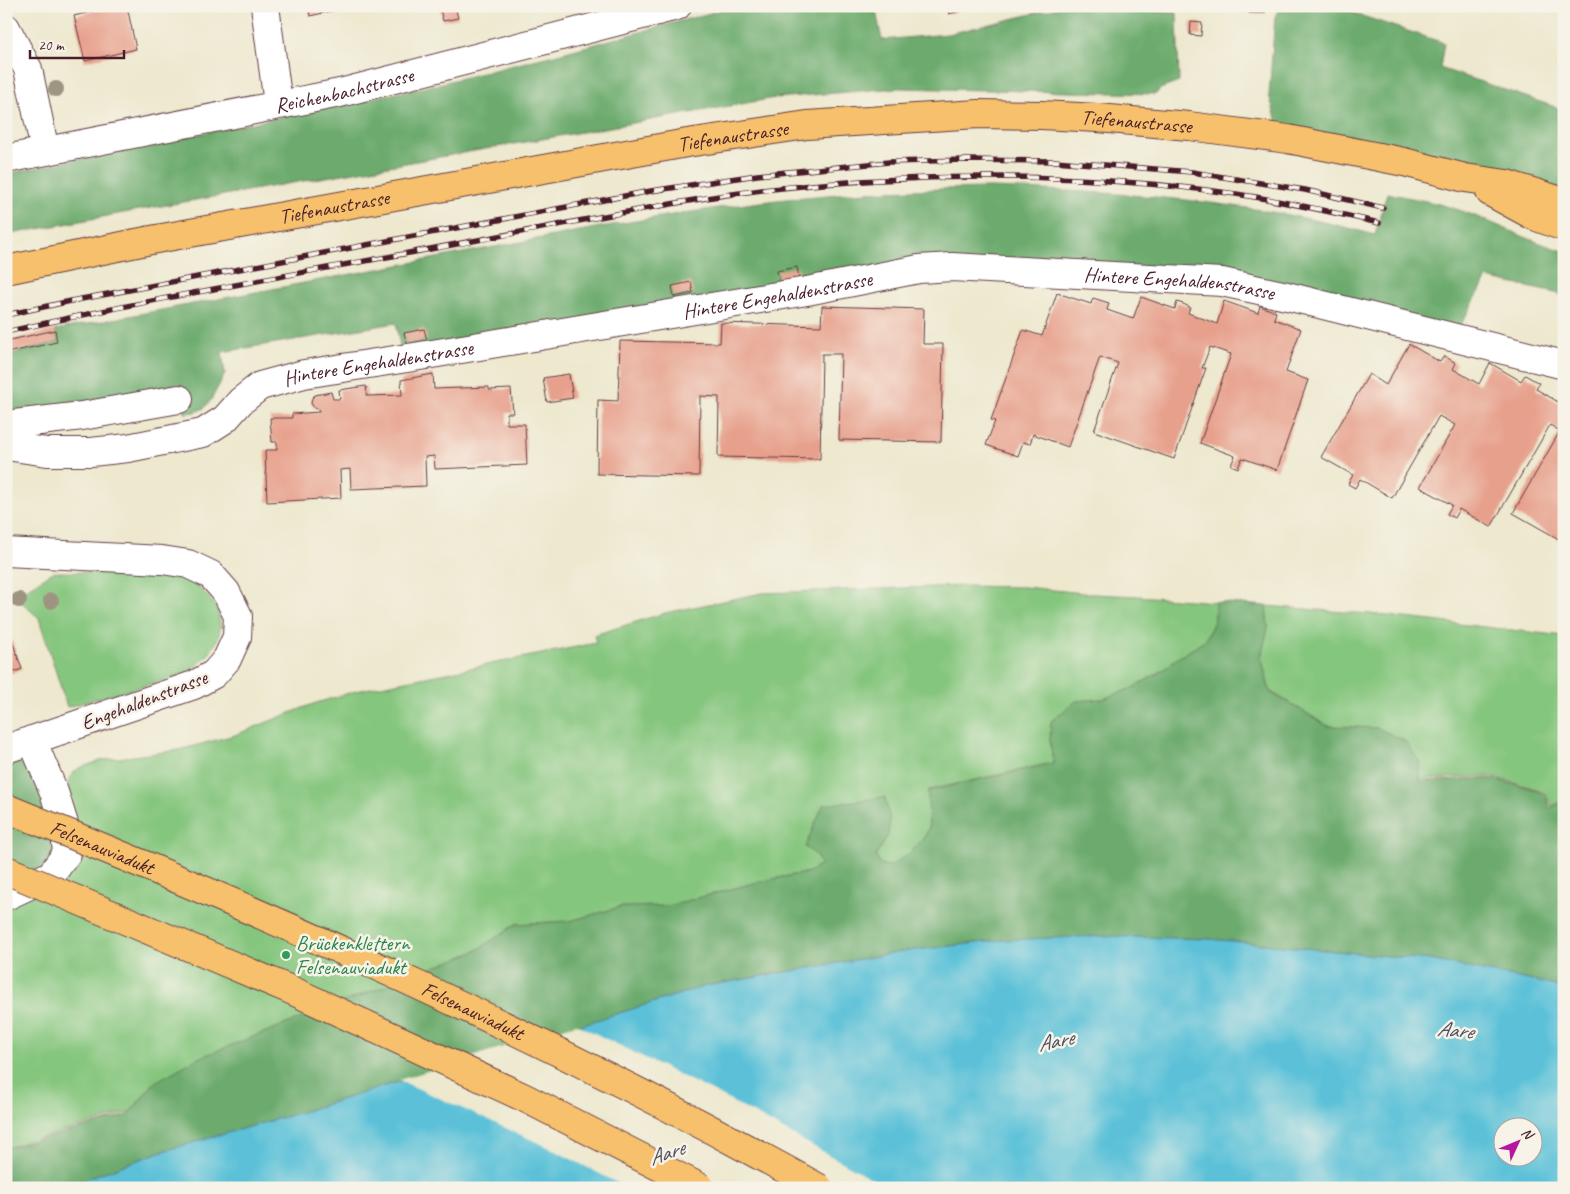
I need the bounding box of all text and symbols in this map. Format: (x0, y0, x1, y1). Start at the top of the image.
scale bar (30, 28, 124, 60)
text: 20 m (38, 36, 65, 55)
street label: Reichenbachstrasse (273, 61, 417, 119)
street label: Tiefenaustrasse (1080, 104, 1195, 139)
street label: Tiefenaustrasse (675, 115, 792, 157)
street label: Tiefenaustrasse (277, 184, 393, 230)
street label: Hintere Engehaldenstrasse (1083, 261, 1278, 306)
street label: Hintere Engehaldenstrasse (681, 265, 875, 325)
street label: Hintere Engehaldenstrasse (280, 334, 476, 392)
street label: Engehaldenstrasse (77, 664, 212, 736)
street label: Felsenauviadukt (47, 814, 160, 881)
place label: Brückenklettern Felsenauviadukt (296, 930, 411, 980)
marker: Brückenklettern Felsenauviadukt (280, 949, 292, 961)
street label: Felsenauviadukt (418, 976, 530, 1047)
water label: Aare (1436, 1014, 1478, 1046)
water label: Aare (1035, 1023, 1079, 1058)
north arrow (1492, 1116, 1542, 1166)
text: N (1518, 1124, 1538, 1144)
water label: Aare (645, 1133, 691, 1172)

